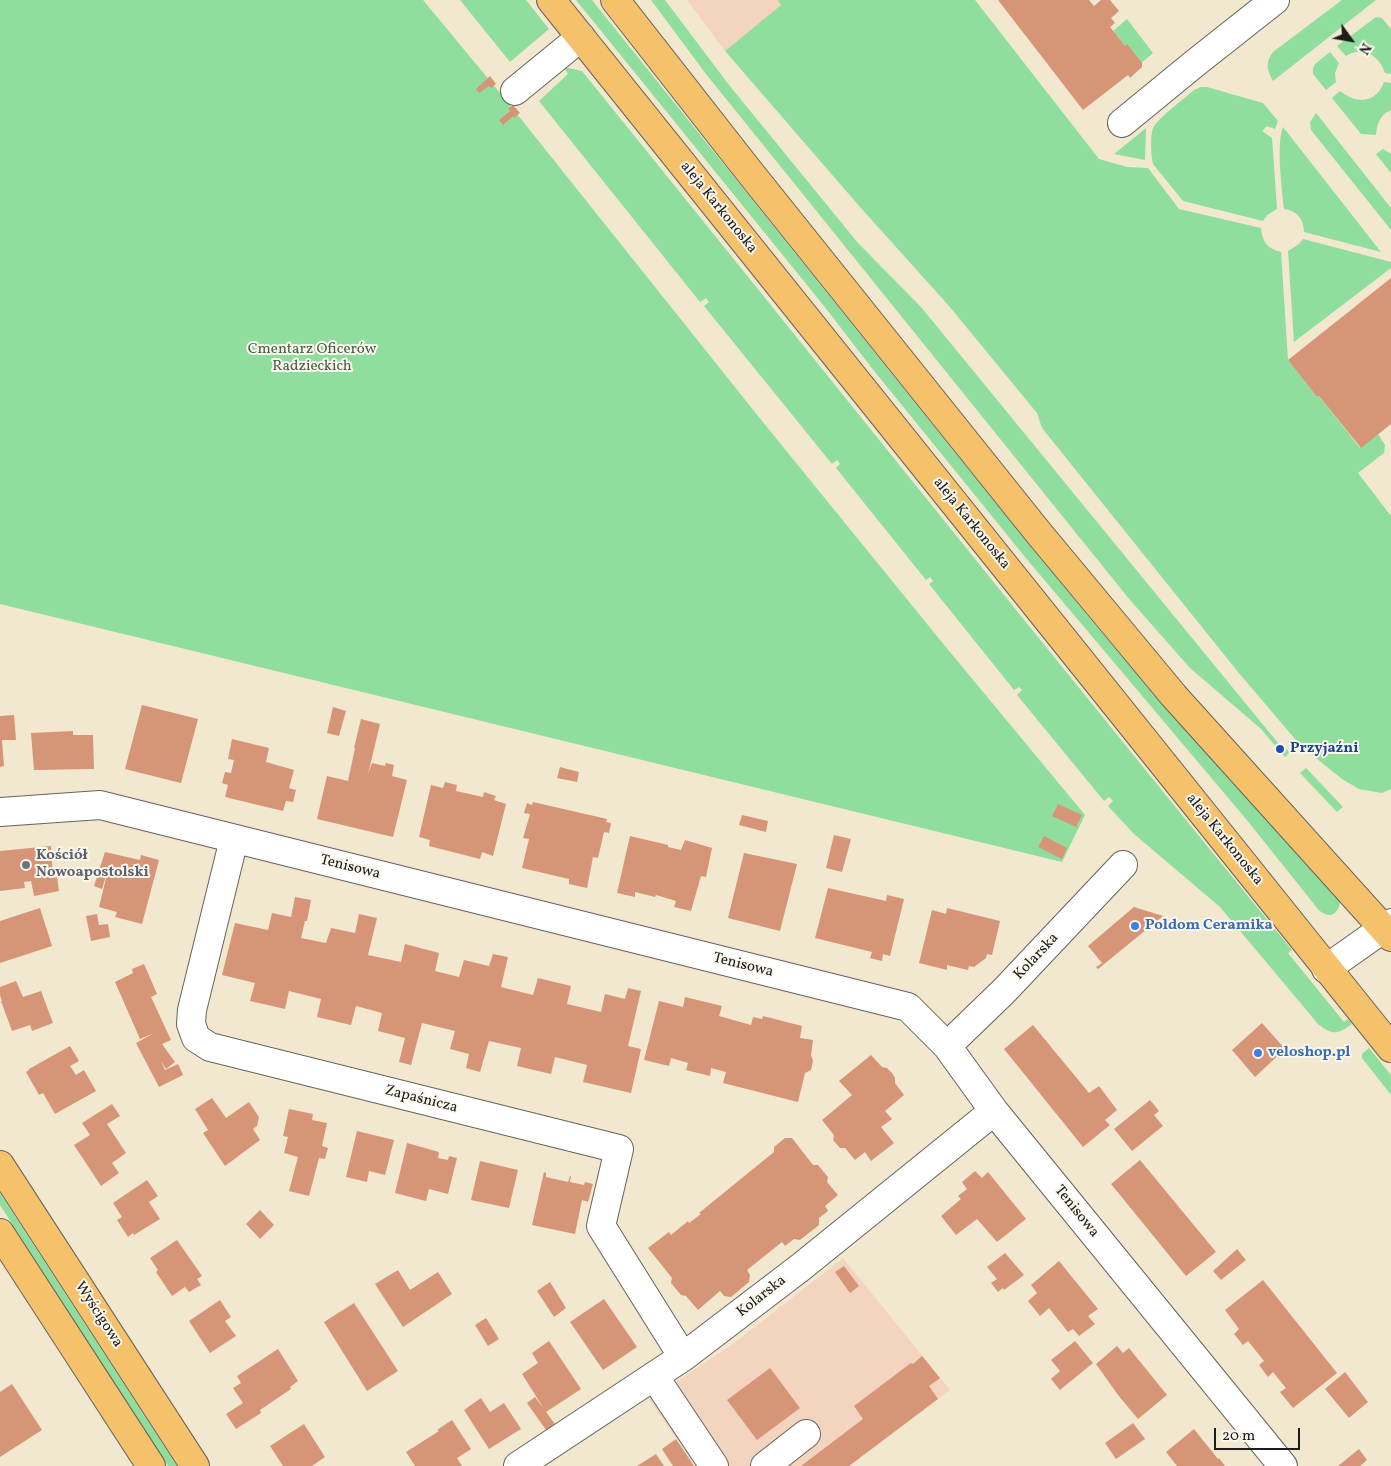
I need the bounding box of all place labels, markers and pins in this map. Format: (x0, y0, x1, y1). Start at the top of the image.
place label: Przyjaźni (1290, 740, 1358, 758)
marker: Przyjaźni (1274, 743, 1286, 755)
place label: Kościół Nowoapostolski (36, 847, 149, 882)
marker: Kościół Nowoapostolski (20, 859, 32, 871)
place label: Poldom Ceramika (1145, 917, 1273, 935)
marker: Poldom Ceramika (1129, 920, 1141, 932)
place label: veloshop.pl (1268, 1044, 1350, 1062)
marker: veloshop.pl (1252, 1047, 1264, 1059)

